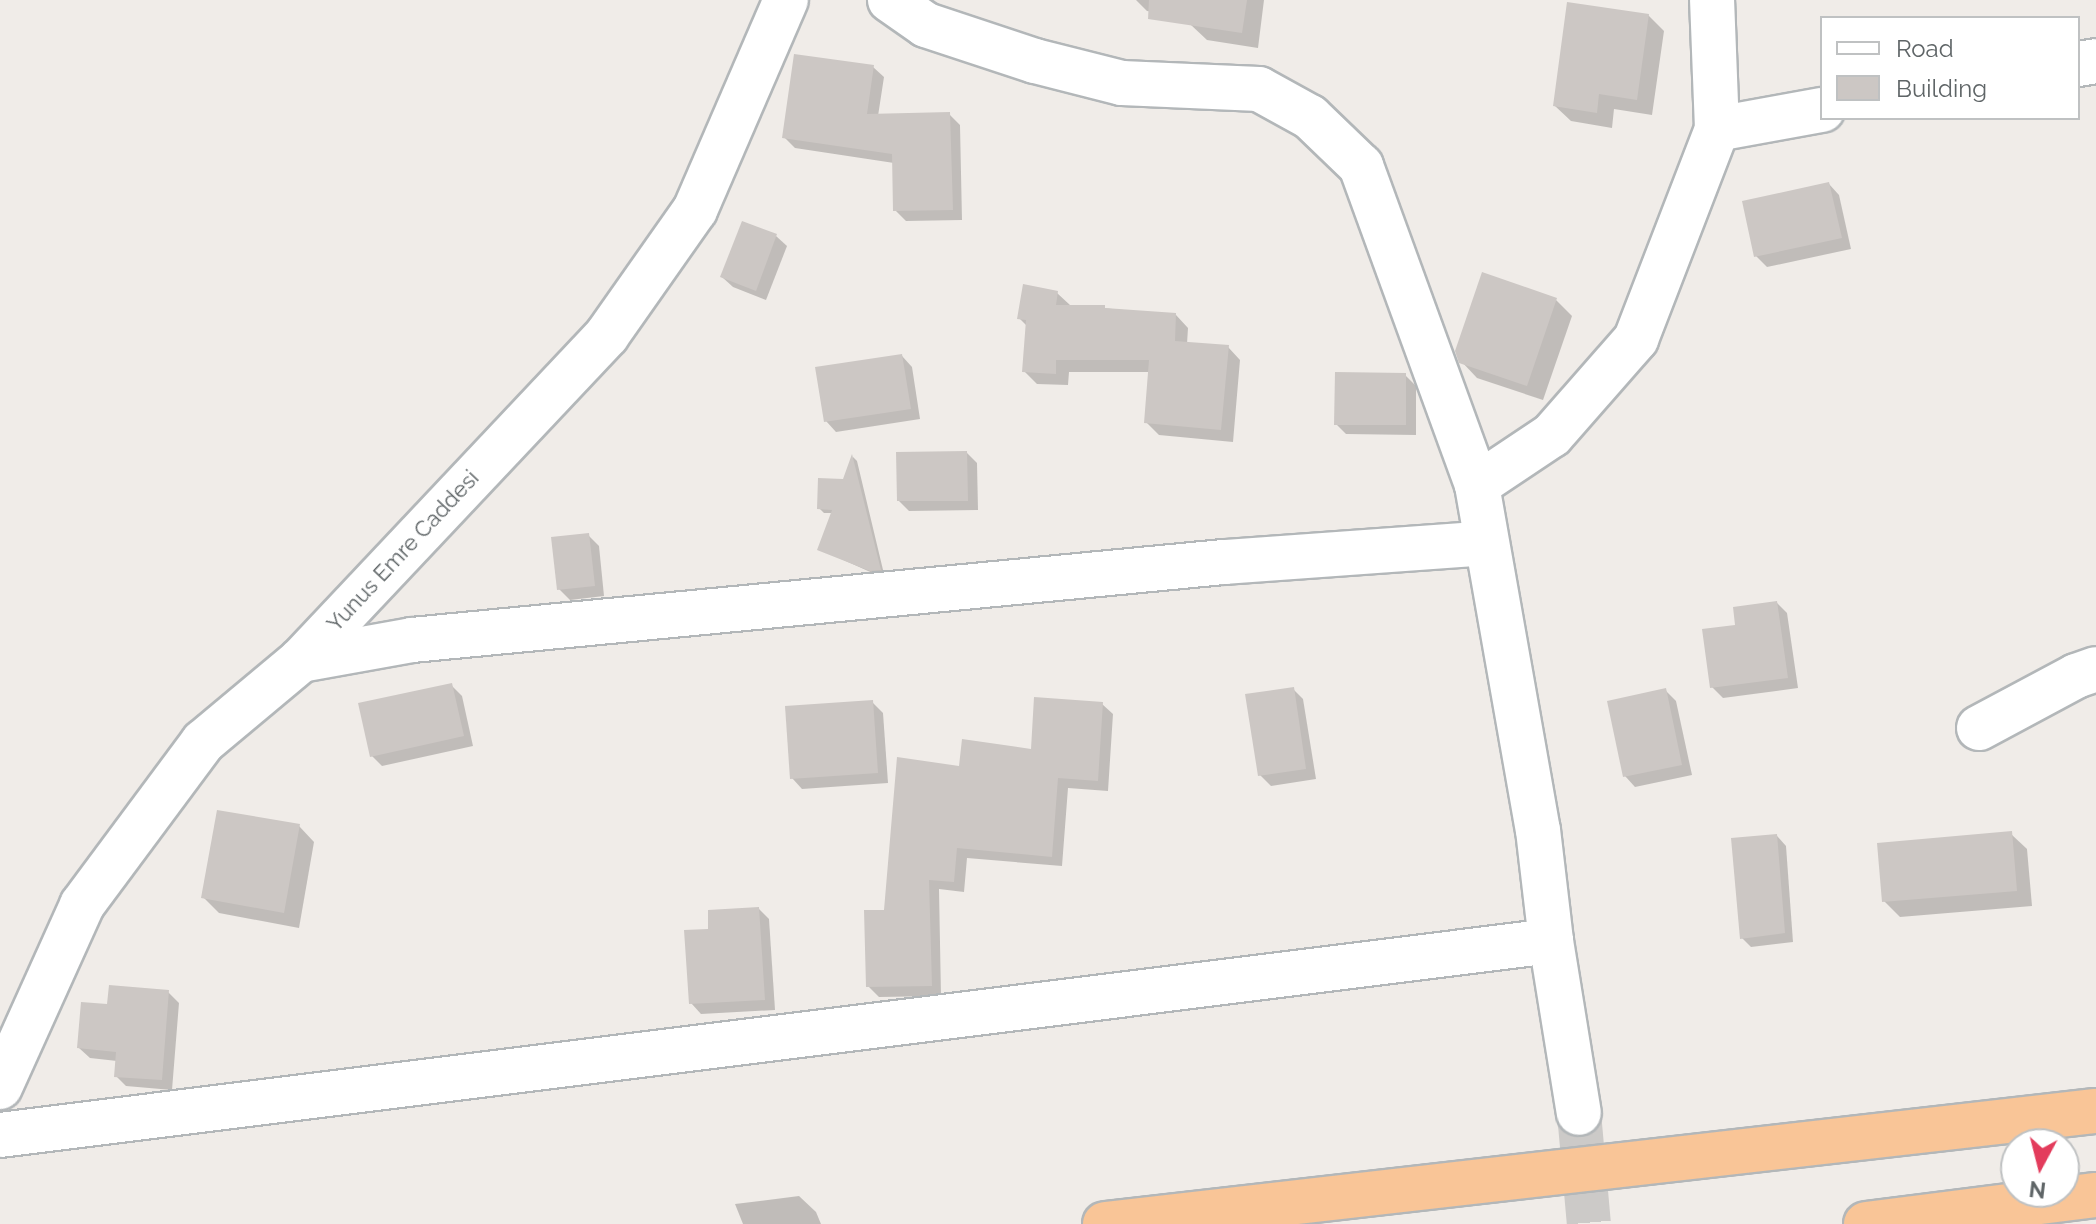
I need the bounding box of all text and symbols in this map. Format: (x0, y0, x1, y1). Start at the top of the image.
legend (1820, 16, 2080, 120)
text: Road (1896, 34, 1954, 63)
text: Building (1896, 74, 1987, 103)
street label: Yunus Emre Caddesi (322, 465, 484, 637)
north arrow (2000, 1128, 2080, 1208)
text: N (2027, 1176, 2047, 1204)

